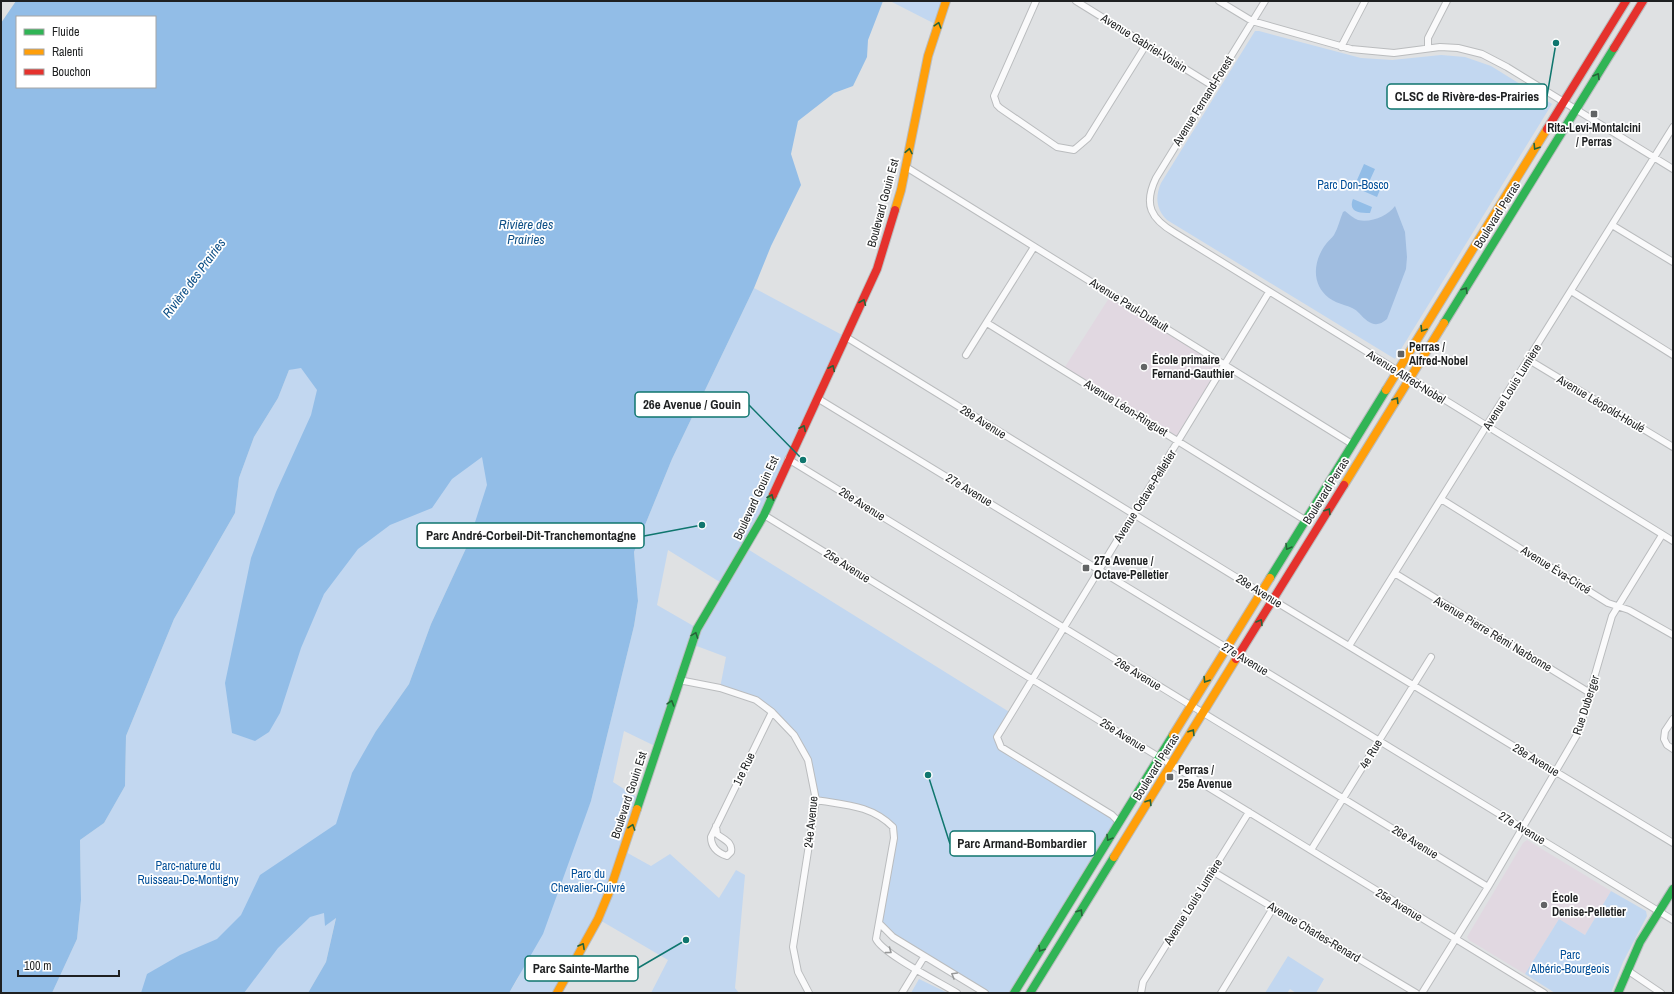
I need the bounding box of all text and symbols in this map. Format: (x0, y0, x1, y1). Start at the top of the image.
street label: Avenue Gabriel-Voisin (1097, 9, 1190, 76)
legend (16, 16, 156, 88)
one-way arrow (933, 21, 942, 28)
text: Fluide (52, 24, 79, 40)
text: Ralenti (52, 44, 83, 60)
street label: Avenue Fernand-Forest (1168, 53, 1237, 150)
text: Bouchon (52, 64, 91, 80)
one-way arrow (1592, 73, 1599, 80)
callout: CLSC de Rivère-des-Prairies (1387, 84, 1547, 109)
text: CLSC de Rivère-des-Prairies (1395, 88, 1539, 105)
marker: Rita-Levi-Montalcini / Perras (1589, 109, 1599, 119)
place label: Rita-Levi-Montalcini / Perras (1547, 120, 1641, 150)
one-way arrow (1533, 143, 1541, 150)
one-way arrow (904, 148, 913, 154)
street label: Boulevard Gouin Est (864, 157, 903, 249)
park label: Parc Don-Bosco (1317, 177, 1389, 193)
street label: Boulevard Perras (1470, 178, 1524, 251)
water label: Rivière des Prairies (499, 216, 553, 248)
water label: Rivière des Prairies (159, 235, 229, 321)
street label: Avenue Paul-Dufault (1086, 274, 1172, 336)
one-way arrow (1460, 287, 1467, 294)
one-way arrow (858, 298, 866, 305)
one-way arrow (1421, 325, 1428, 332)
place label: Perras / Alfred-Nobel (1409, 339, 1468, 369)
street label: Avenue Louis Lumière (1478, 341, 1545, 434)
street label: Avenue Alfred-Nobel (1363, 346, 1448, 408)
marker: Perras / Alfred-Nobel (1396, 349, 1406, 359)
place label: École primaire Fernand-Gauthier (1152, 352, 1234, 382)
marker: École primaire Fernand-Gauthier (1139, 362, 1149, 372)
one-way arrow (827, 364, 835, 372)
street label: Avenue Léopold-Houlé (1553, 371, 1648, 437)
street label: Avenue Léon-Ringuet (1080, 375, 1171, 440)
callout: 26e Avenue / Gouin (635, 392, 749, 417)
text: 26e Avenue / Gouin (643, 396, 741, 413)
one-way arrow (1391, 397, 1399, 404)
street label: 28e Avenue (957, 401, 1009, 443)
one-way arrow (798, 425, 806, 432)
street label: Avenue Octave-Pelletier (1109, 446, 1180, 546)
street label: Boulevard Gouin Est (730, 453, 783, 543)
street label: Boulevard Perras (1299, 454, 1353, 527)
street label: 27e Avenue (943, 470, 995, 510)
street label: 26e Avenue (836, 483, 888, 525)
one-way arrow (767, 494, 775, 501)
one-way arrow (1323, 508, 1330, 515)
callout: Parc André-Corbeil-Dit-Tranchemontagne (417, 523, 644, 548)
text: Parc André-Corbeil-Dit-Tranchemontagne (426, 527, 636, 544)
one-way arrow (1286, 542, 1293, 549)
street label: Avenue Éva-Circé (1517, 542, 1594, 598)
street label: 25e Avenue (821, 545, 873, 587)
place label: 27e Avenue / Octave-Pelletier (1094, 553, 1169, 583)
marker: 27e Avenue / Octave-Pelletier (1081, 563, 1091, 573)
street label: 28e Avenue (1233, 570, 1285, 612)
street label: Avenue Pierre Rémi Narbonne (1430, 592, 1555, 676)
one-way arrow (1255, 619, 1262, 626)
one-way arrow (690, 632, 698, 639)
street label: 27e Avenue (1219, 639, 1271, 679)
street label: 26e Avenue (1112, 654, 1164, 694)
street label: Rue Duberger (1569, 672, 1603, 737)
one-way arrow (1204, 676, 1211, 683)
one-way arrow (666, 699, 675, 706)
street label: 25e Avenue (1097, 714, 1149, 756)
one-way arrow (1187, 729, 1194, 736)
street label: Boulevard Perras (1129, 730, 1183, 803)
street label: 4e Rue (1356, 736, 1386, 772)
street label: 28e Avenue (1510, 740, 1562, 780)
street label: Boulevard Gouin Est (607, 749, 651, 841)
street label: 1re Rue (729, 750, 759, 788)
place label: Perras / 25e Avenue (1178, 762, 1233, 792)
marker: Perras / 25e Avenue (1165, 772, 1175, 782)
street label: 24e Avenue (800, 795, 822, 849)
one-way arrow (1144, 799, 1151, 806)
street label: 27e Avenue (1496, 808, 1548, 848)
street label: 26e Avenue (1389, 821, 1441, 863)
one-way arrow (627, 823, 636, 830)
callout: Parc Armand-Bombardier (950, 831, 1095, 856)
one-way arrow (1106, 834, 1113, 841)
text: Parc Armand-Bombardier (957, 835, 1088, 852)
street label: Avenue Louis Lumière (1159, 856, 1226, 949)
park label: Parc-nature du Ruisseau-De-Montigny (137, 858, 239, 888)
park label: Parc du Chevalier-Cuivré (551, 866, 625, 896)
street label: 25e Avenue (1373, 885, 1425, 925)
place label: École Denise-Pelletier (1552, 890, 1626, 920)
street label: Avenue Charles-Renard (1264, 897, 1363, 966)
marker: École Denise-Pelletier (1539, 900, 1549, 910)
one-way arrow (1075, 909, 1082, 916)
one-way arrow (578, 943, 585, 950)
one-way arrow (1039, 945, 1046, 952)
one-way arrow (884, 946, 891, 953)
park label: Parc Albéric-Bourgeois (1530, 947, 1609, 977)
scale bar (18, 952, 119, 978)
callout: Parc Sainte-Marthe (525, 956, 638, 981)
text: 100 m (24, 958, 51, 974)
text: Parc Sainte-Marthe (533, 960, 629, 977)
one-way arrow (951, 972, 958, 980)

